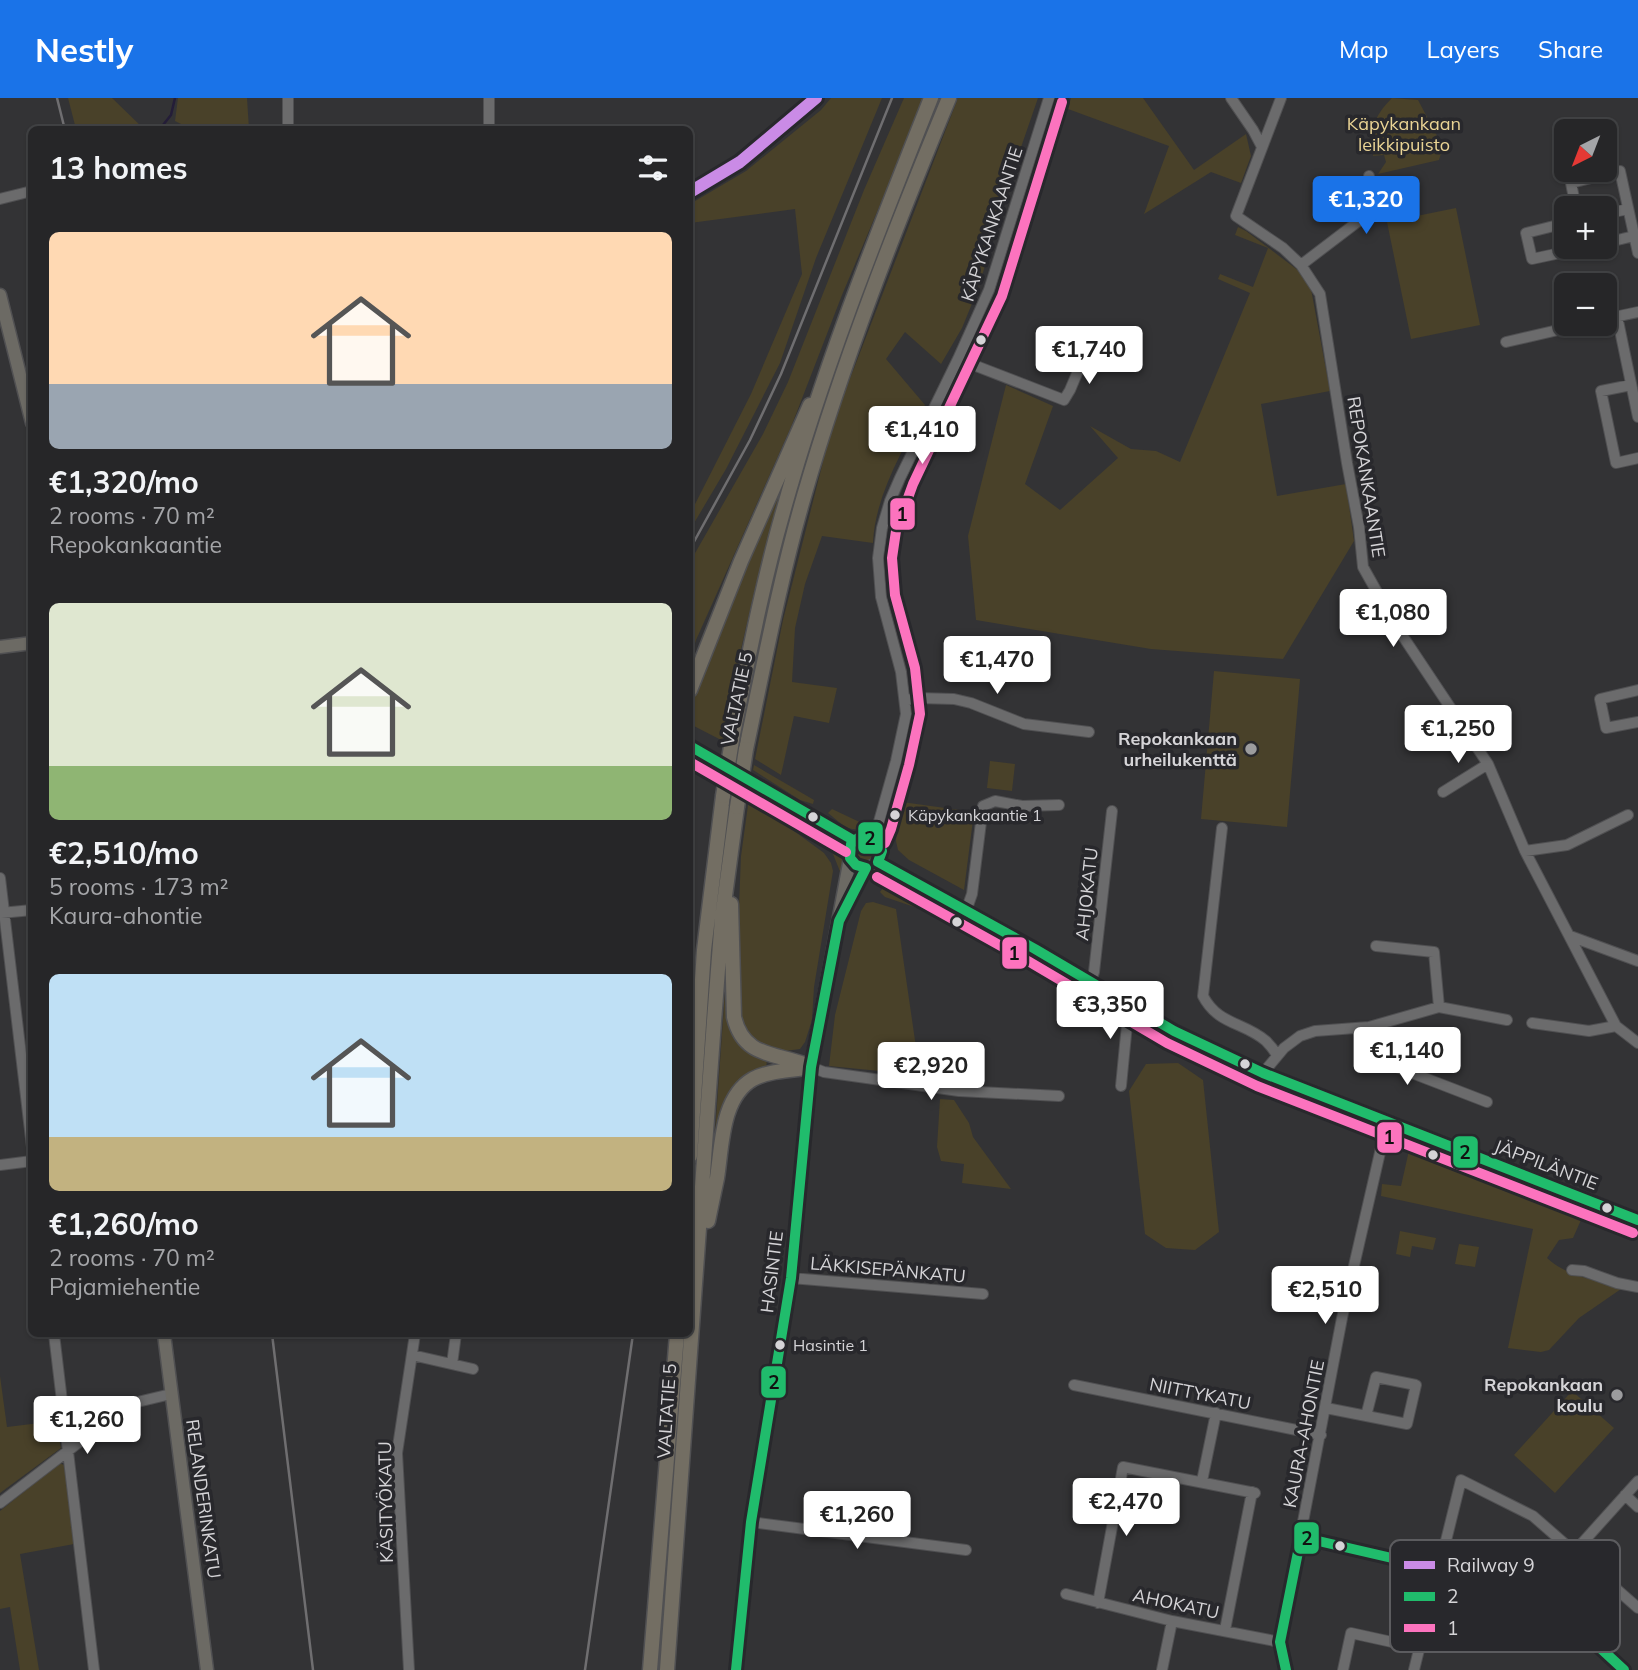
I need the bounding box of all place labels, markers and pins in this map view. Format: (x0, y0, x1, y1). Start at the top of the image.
pin: €1,320 (1309, 176, 1423, 236)
pin: €1,740 (1032, 327, 1146, 386)
unlabelled marker (974, 333, 988, 347)
pin: €1,410 (865, 406, 979, 466)
pin: €1,080 (1336, 589, 1450, 649)
pin: €1,470 (940, 636, 1054, 696)
pin: €1,250 (1401, 706, 1515, 765)
place label: Repokankaan urheilukenttä (1118, 727, 1237, 771)
marker: Repokankaan urheilukenttä (1243, 741, 1259, 757)
place label: Käpykankaantie 1 (908, 805, 1041, 825)
marker: Käpykankaantie 1 (888, 808, 902, 822)
unlabelled marker (806, 810, 820, 824)
unlabelled marker (950, 915, 964, 929)
pin: €3,350 (1053, 982, 1167, 1041)
pin: €1,140 (1350, 1028, 1464, 1087)
pin: €2,920 (874, 1042, 988, 1102)
unlabelled marker (1238, 1057, 1252, 1071)
unlabelled marker (1426, 1148, 1440, 1162)
unlabelled marker (1600, 1201, 1614, 1215)
pin: €2,510 (1268, 1266, 1382, 1326)
place label: Hasintie 1 (793, 1335, 868, 1355)
marker: Hasintie 1 (773, 1338, 787, 1352)
place label: Repokankaan koulu (1484, 1373, 1603, 1417)
marker: Repokankaan koulu (1609, 1387, 1625, 1403)
pin: €1,260 (30, 1396, 144, 1456)
pin: €2,470 (1069, 1478, 1183, 1538)
pin: €1,260 (800, 1492, 914, 1551)
unlabelled marker (1333, 1539, 1347, 1553)

